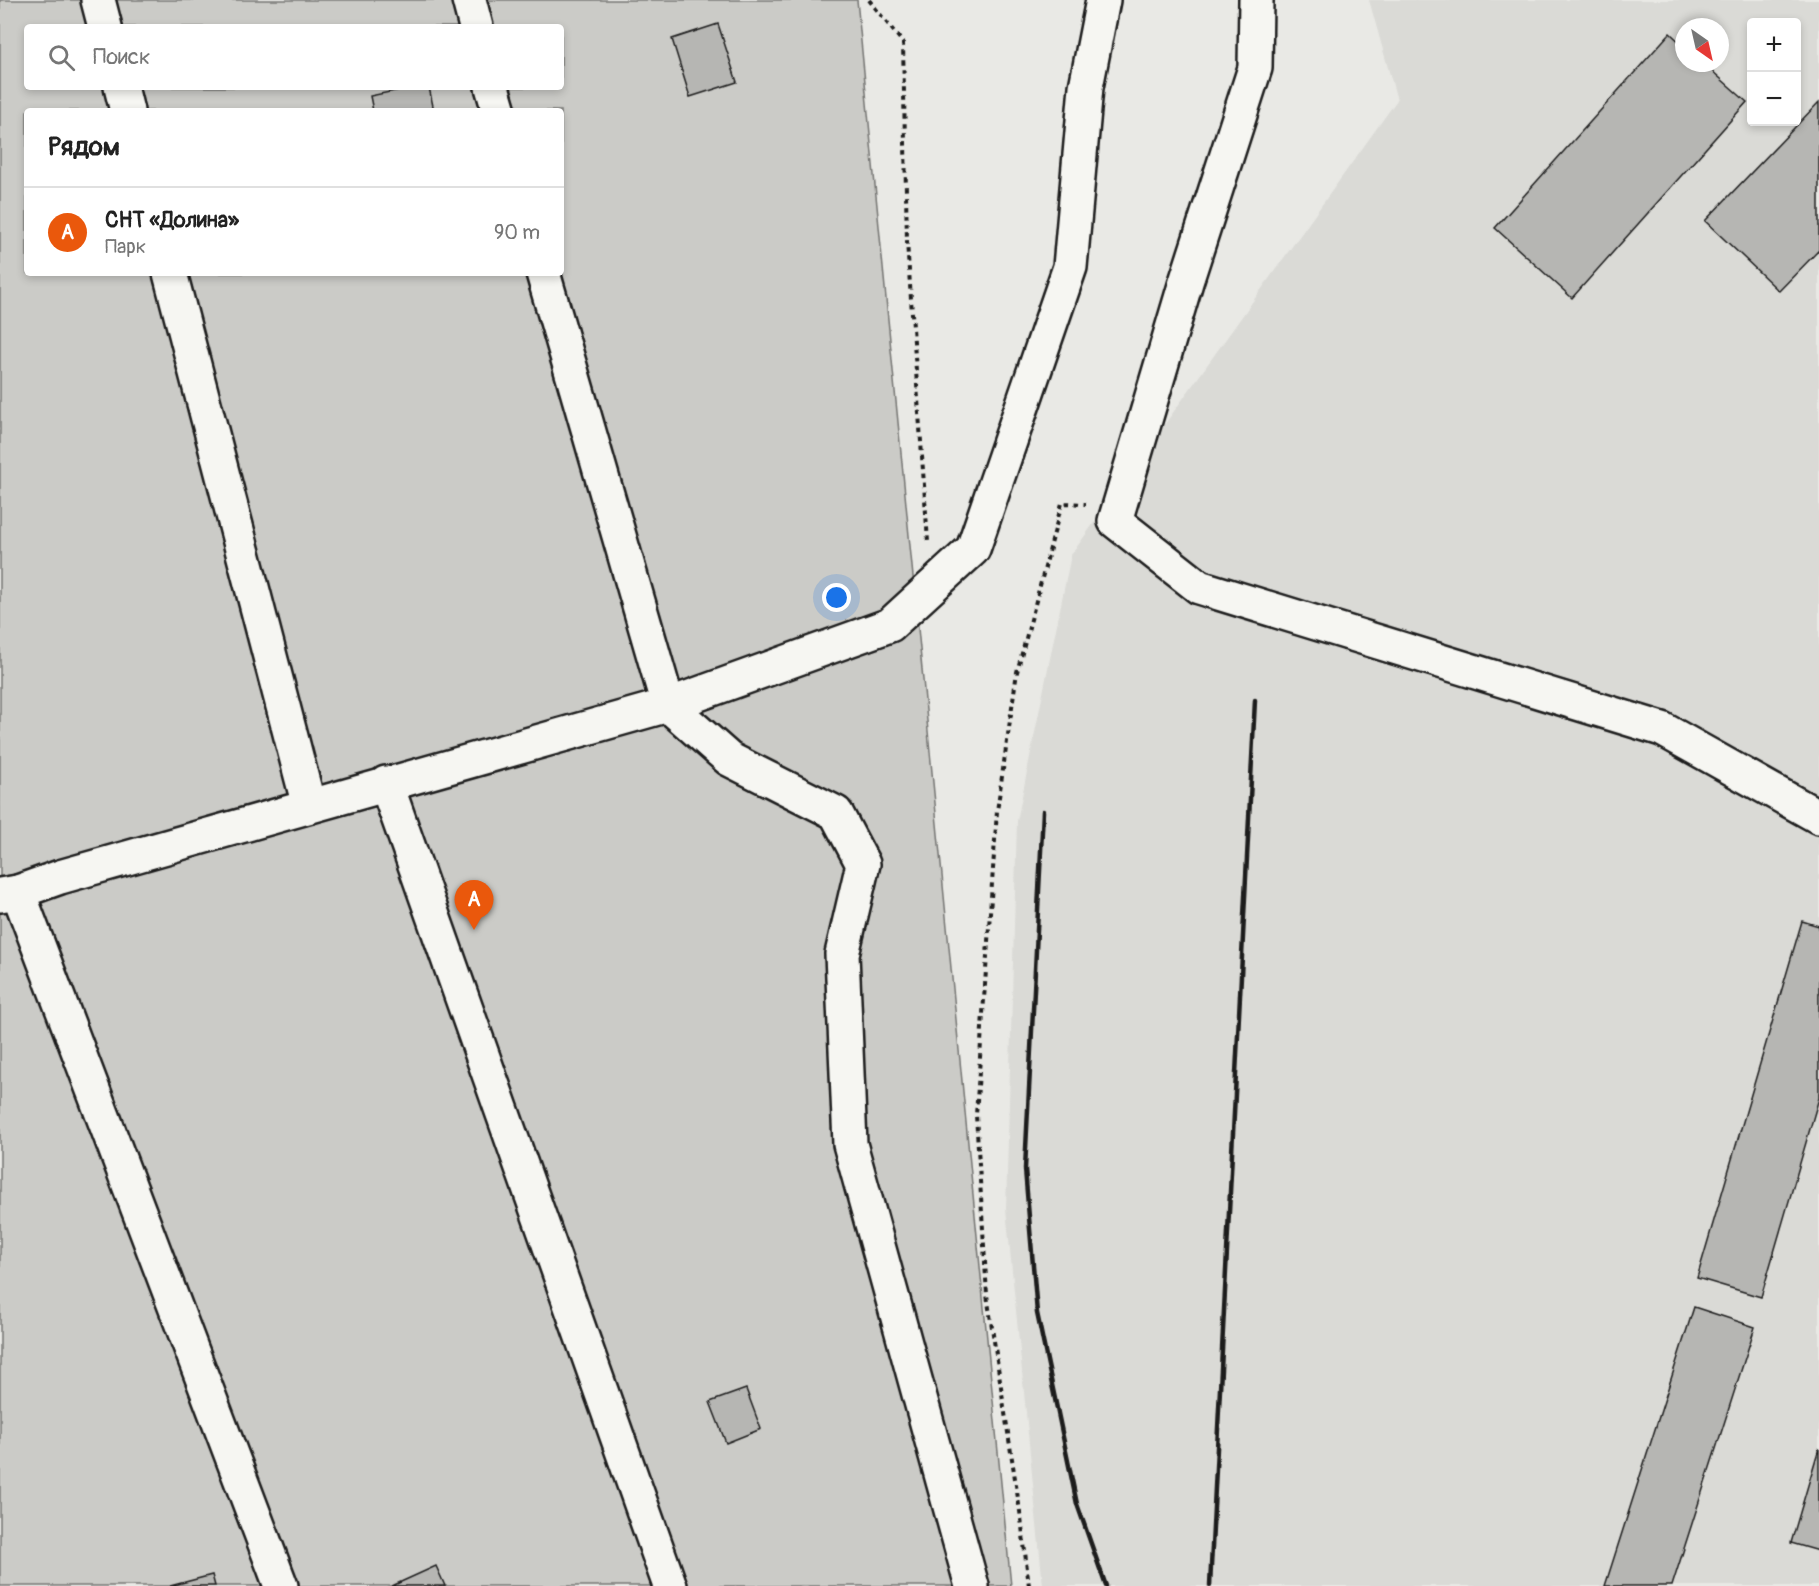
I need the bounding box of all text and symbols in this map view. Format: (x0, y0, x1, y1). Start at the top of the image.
north arrow (1675, 18, 1729, 72)
map controls (1747, 18, 1801, 126)
button: + (1747, 18, 1801, 72)
search box (24, 24, 564, 90)
icon: search (45, 41, 78, 74)
text: Поиск (93, 43, 150, 71)
button: − (1747, 72, 1801, 126)
text: Рядом (48, 131, 120, 163)
text: СНТ «Долина» (105, 206, 239, 234)
text: A (61, 220, 74, 245)
text: 90 m (494, 220, 540, 245)
text: Парк (105, 234, 146, 259)
your location (822, 583, 851, 612)
pin: A (454, 880, 494, 930)

